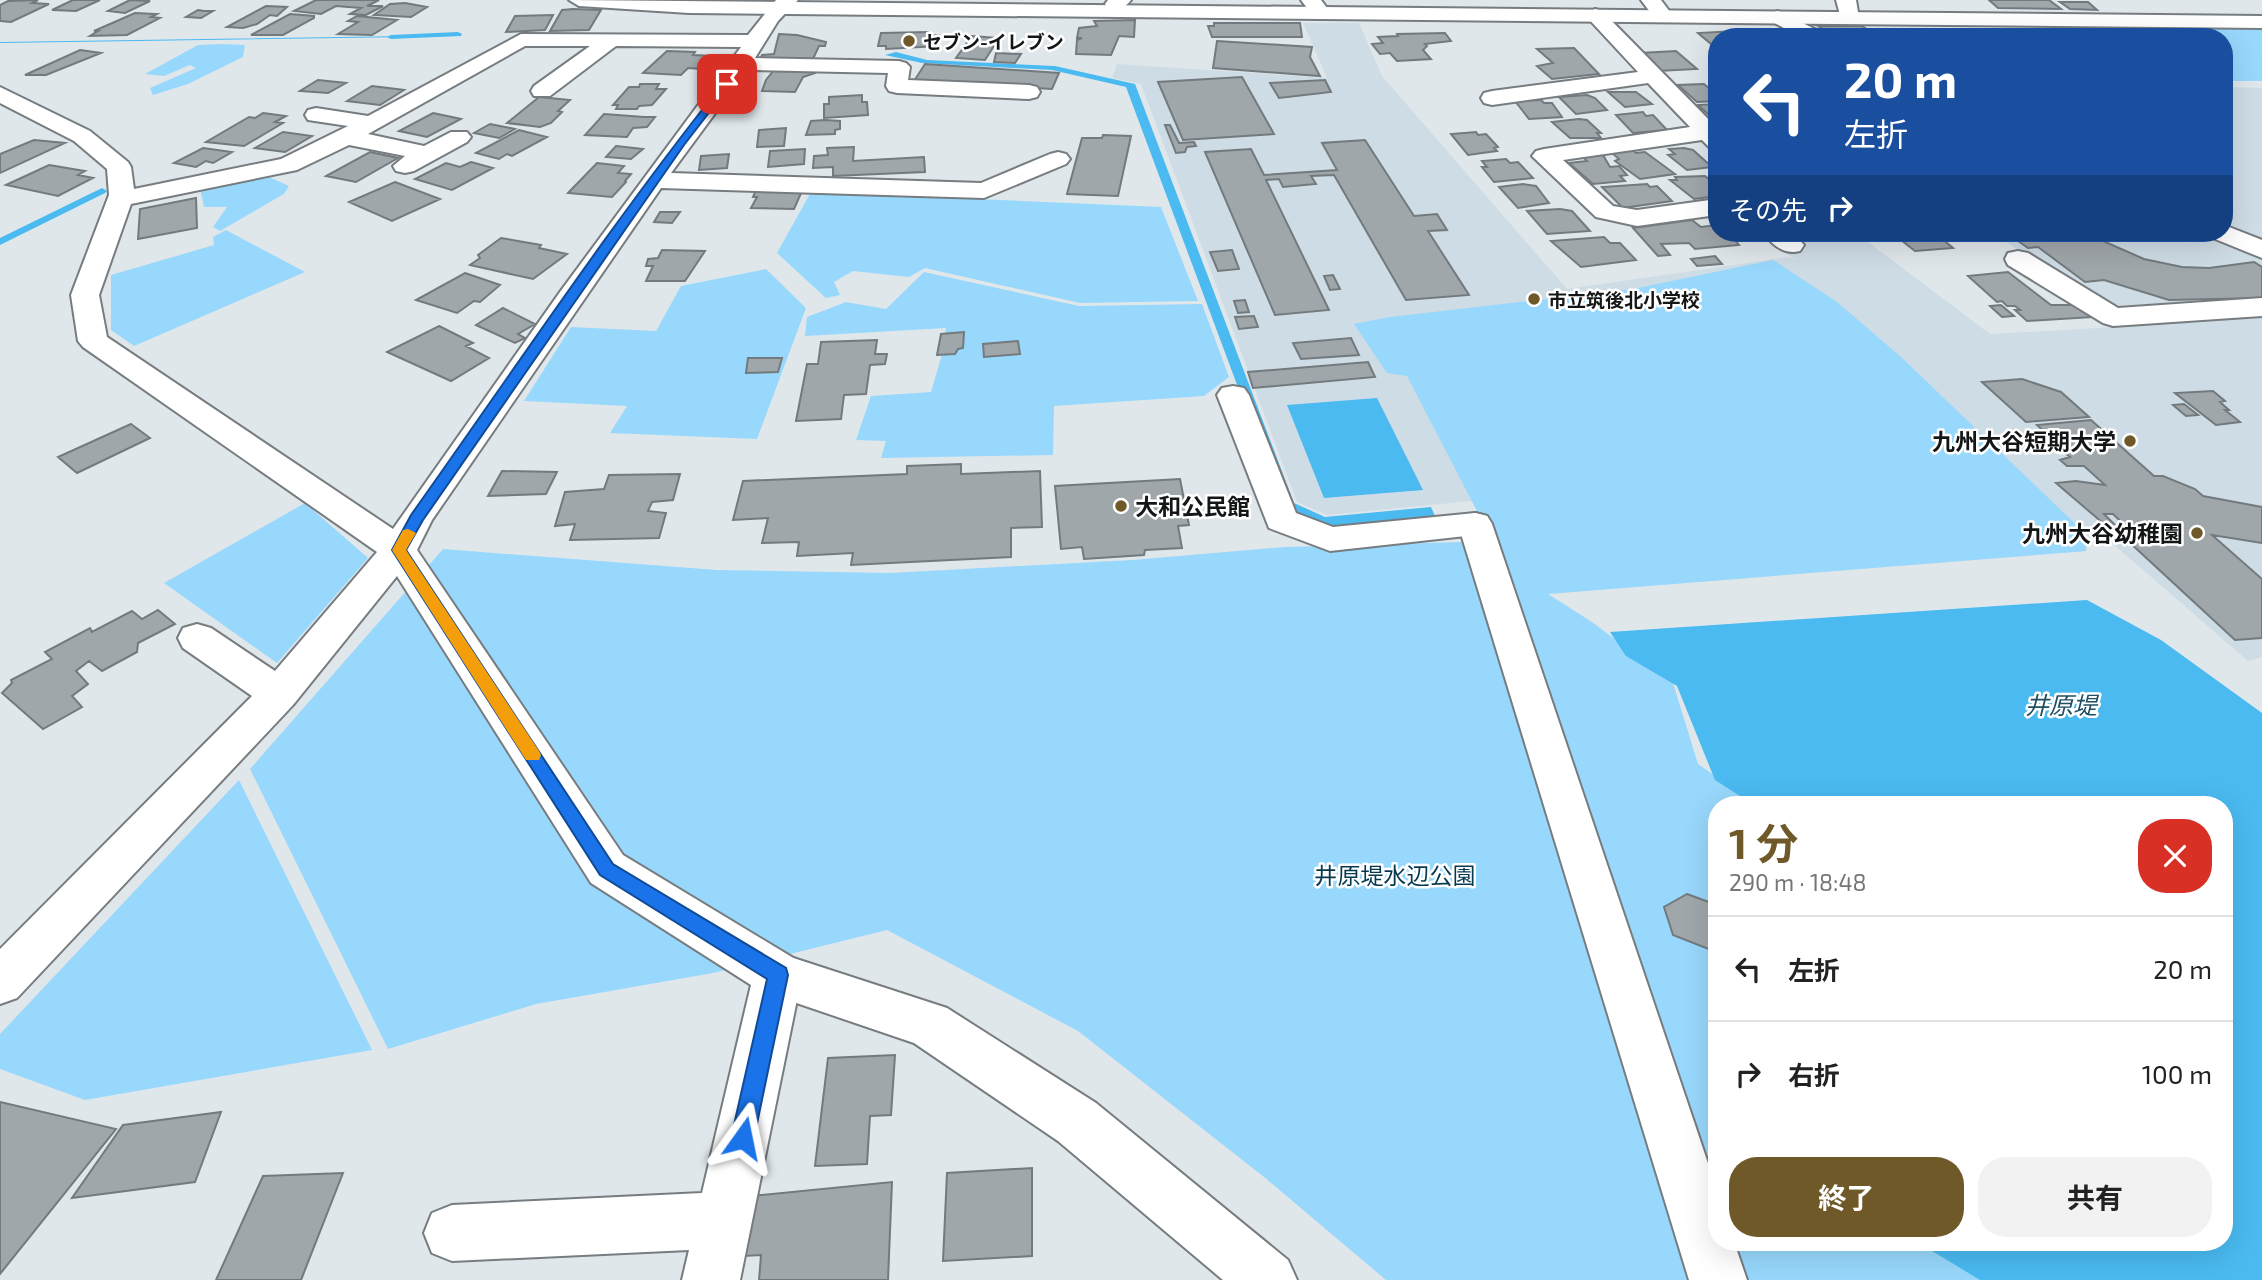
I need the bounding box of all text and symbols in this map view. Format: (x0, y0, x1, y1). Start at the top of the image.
place label: セブン-イレブン (923, 30, 1064, 53)
marker: セブン-イレブン (901, 33, 917, 49)
text: 20 m (1844, 49, 1957, 108)
pin (697, 54, 757, 114)
icon: left (1729, 56, 1820, 147)
icon: arrive (708, 65, 746, 103)
text: 左折 (1844, 114, 1908, 152)
icon: right (1821, 189, 1859, 227)
text: その先 (1729, 194, 1807, 225)
place label: 市立筑後北小学校 (1548, 288, 1700, 311)
marker: 市立筑後北小学校 (1526, 291, 1542, 307)
place label: 九州大谷短期大学 (1932, 427, 2116, 455)
marker: 九州大谷短期大学 (2122, 433, 2138, 449)
place label: 大和公民館 (1135, 492, 1250, 520)
marker: 大和公民館 (1113, 498, 1129, 514)
place label: 九州大谷幼稚園 (2022, 519, 2183, 547)
marker: 九州大谷幼稚園 (2189, 525, 2205, 541)
water label: 井原堤 (2025, 690, 2100, 719)
text: 1 分 (1729, 817, 1798, 867)
button: close (2138, 819, 2212, 893)
park label: 井原堤水辺公園 (1315, 861, 1476, 889)
text: 290 m · 18:48 (1729, 868, 1867, 896)
icon: left (1729, 950, 1767, 988)
text: 20 m (2153, 953, 2212, 984)
text: 左折 (1788, 954, 1840, 985)
icon: right (1729, 1055, 1767, 1093)
text: 100 m (2142, 1058, 2212, 1089)
text: 右折 (1788, 1059, 1840, 1090)
position arrow (706, 1101, 780, 1175)
button: 終了 (1729, 1157, 1964, 1237)
button: 共有 (1978, 1157, 2212, 1237)

